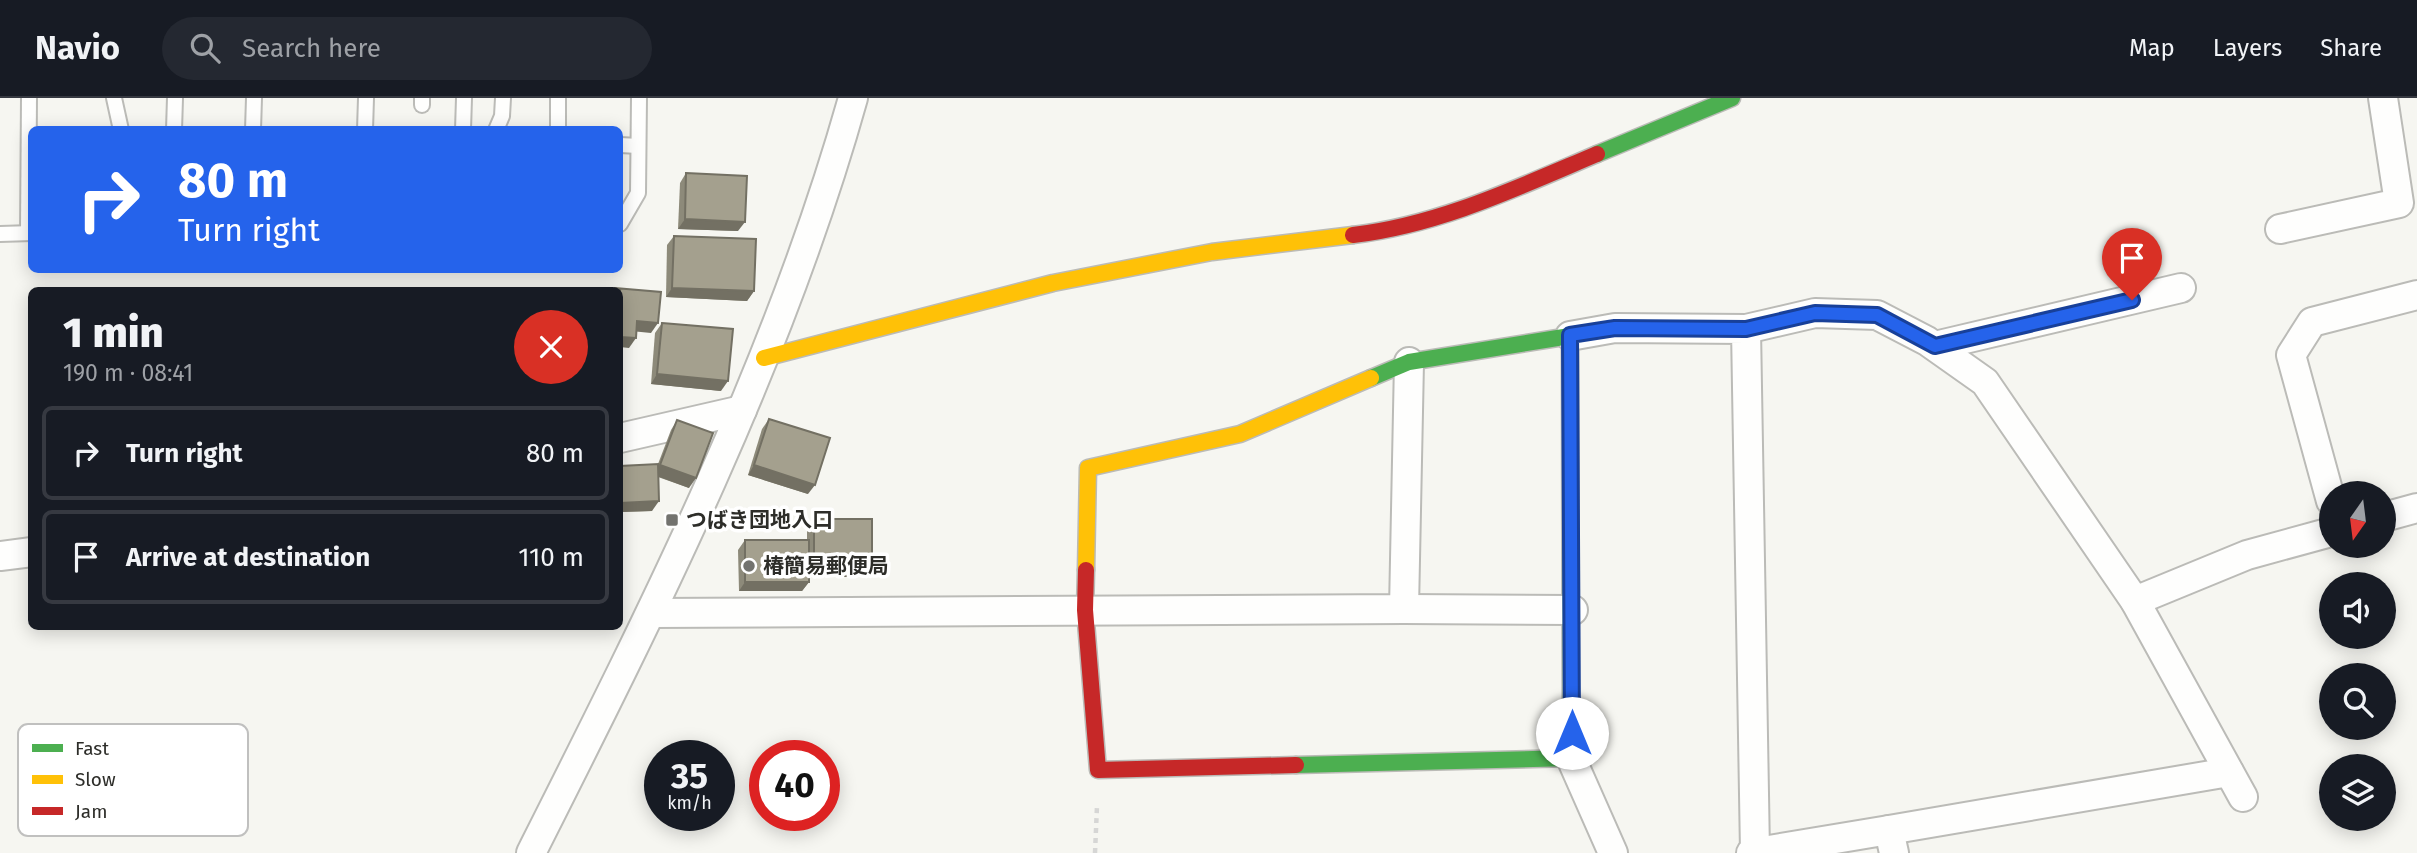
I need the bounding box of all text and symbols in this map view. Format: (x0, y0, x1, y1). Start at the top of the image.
search box (162, 17, 652, 80)
text: Navio (35, 28, 120, 68)
icon: search (186, 29, 224, 67)
text: Search here (242, 33, 381, 64)
text: Map (2129, 34, 2175, 62)
text: Layers (2213, 34, 2282, 62)
text: Share (2320, 34, 2382, 62)
text: 80 m (178, 151, 288, 210)
icon: right (63, 154, 154, 245)
text: Turn right (178, 211, 320, 249)
pin (2102, 228, 2162, 300)
icon: arrive (2113, 239, 2151, 277)
text: 1 min (63, 308, 164, 358)
button: close (514, 310, 588, 384)
text: 190 m · 08:41 (63, 359, 193, 387)
icon: right (67, 434, 105, 472)
text: Turn right (126, 438, 243, 469)
text: 80 m (526, 438, 584, 469)
north arrow (2319, 481, 2396, 558)
map controls (2319, 481, 2396, 831)
place label: つばき団地入口 (686, 507, 833, 533)
marker: つばき団地入口 (664, 512, 680, 528)
icon: arrive (67, 538, 105, 576)
text: Arrive at destination (126, 542, 370, 573)
text: 110 m (518, 542, 584, 573)
place label: 椿簡易郵便局 (763, 553, 889, 579)
marker: 椿簡易郵便局 (741, 558, 757, 574)
button: sound (2319, 572, 2396, 649)
button: search (2319, 663, 2396, 740)
position arrow (1535, 696, 1609, 770)
legend (18, 724, 248, 836)
text: Fast (75, 737, 109, 760)
speed limit sign: 40 (749, 740, 840, 831)
button: layers (2319, 754, 2396, 831)
text: 35 (671, 755, 708, 797)
text: Slow (75, 768, 116, 791)
text: km/h (667, 792, 712, 814)
text: Jam (75, 800, 107, 823)

